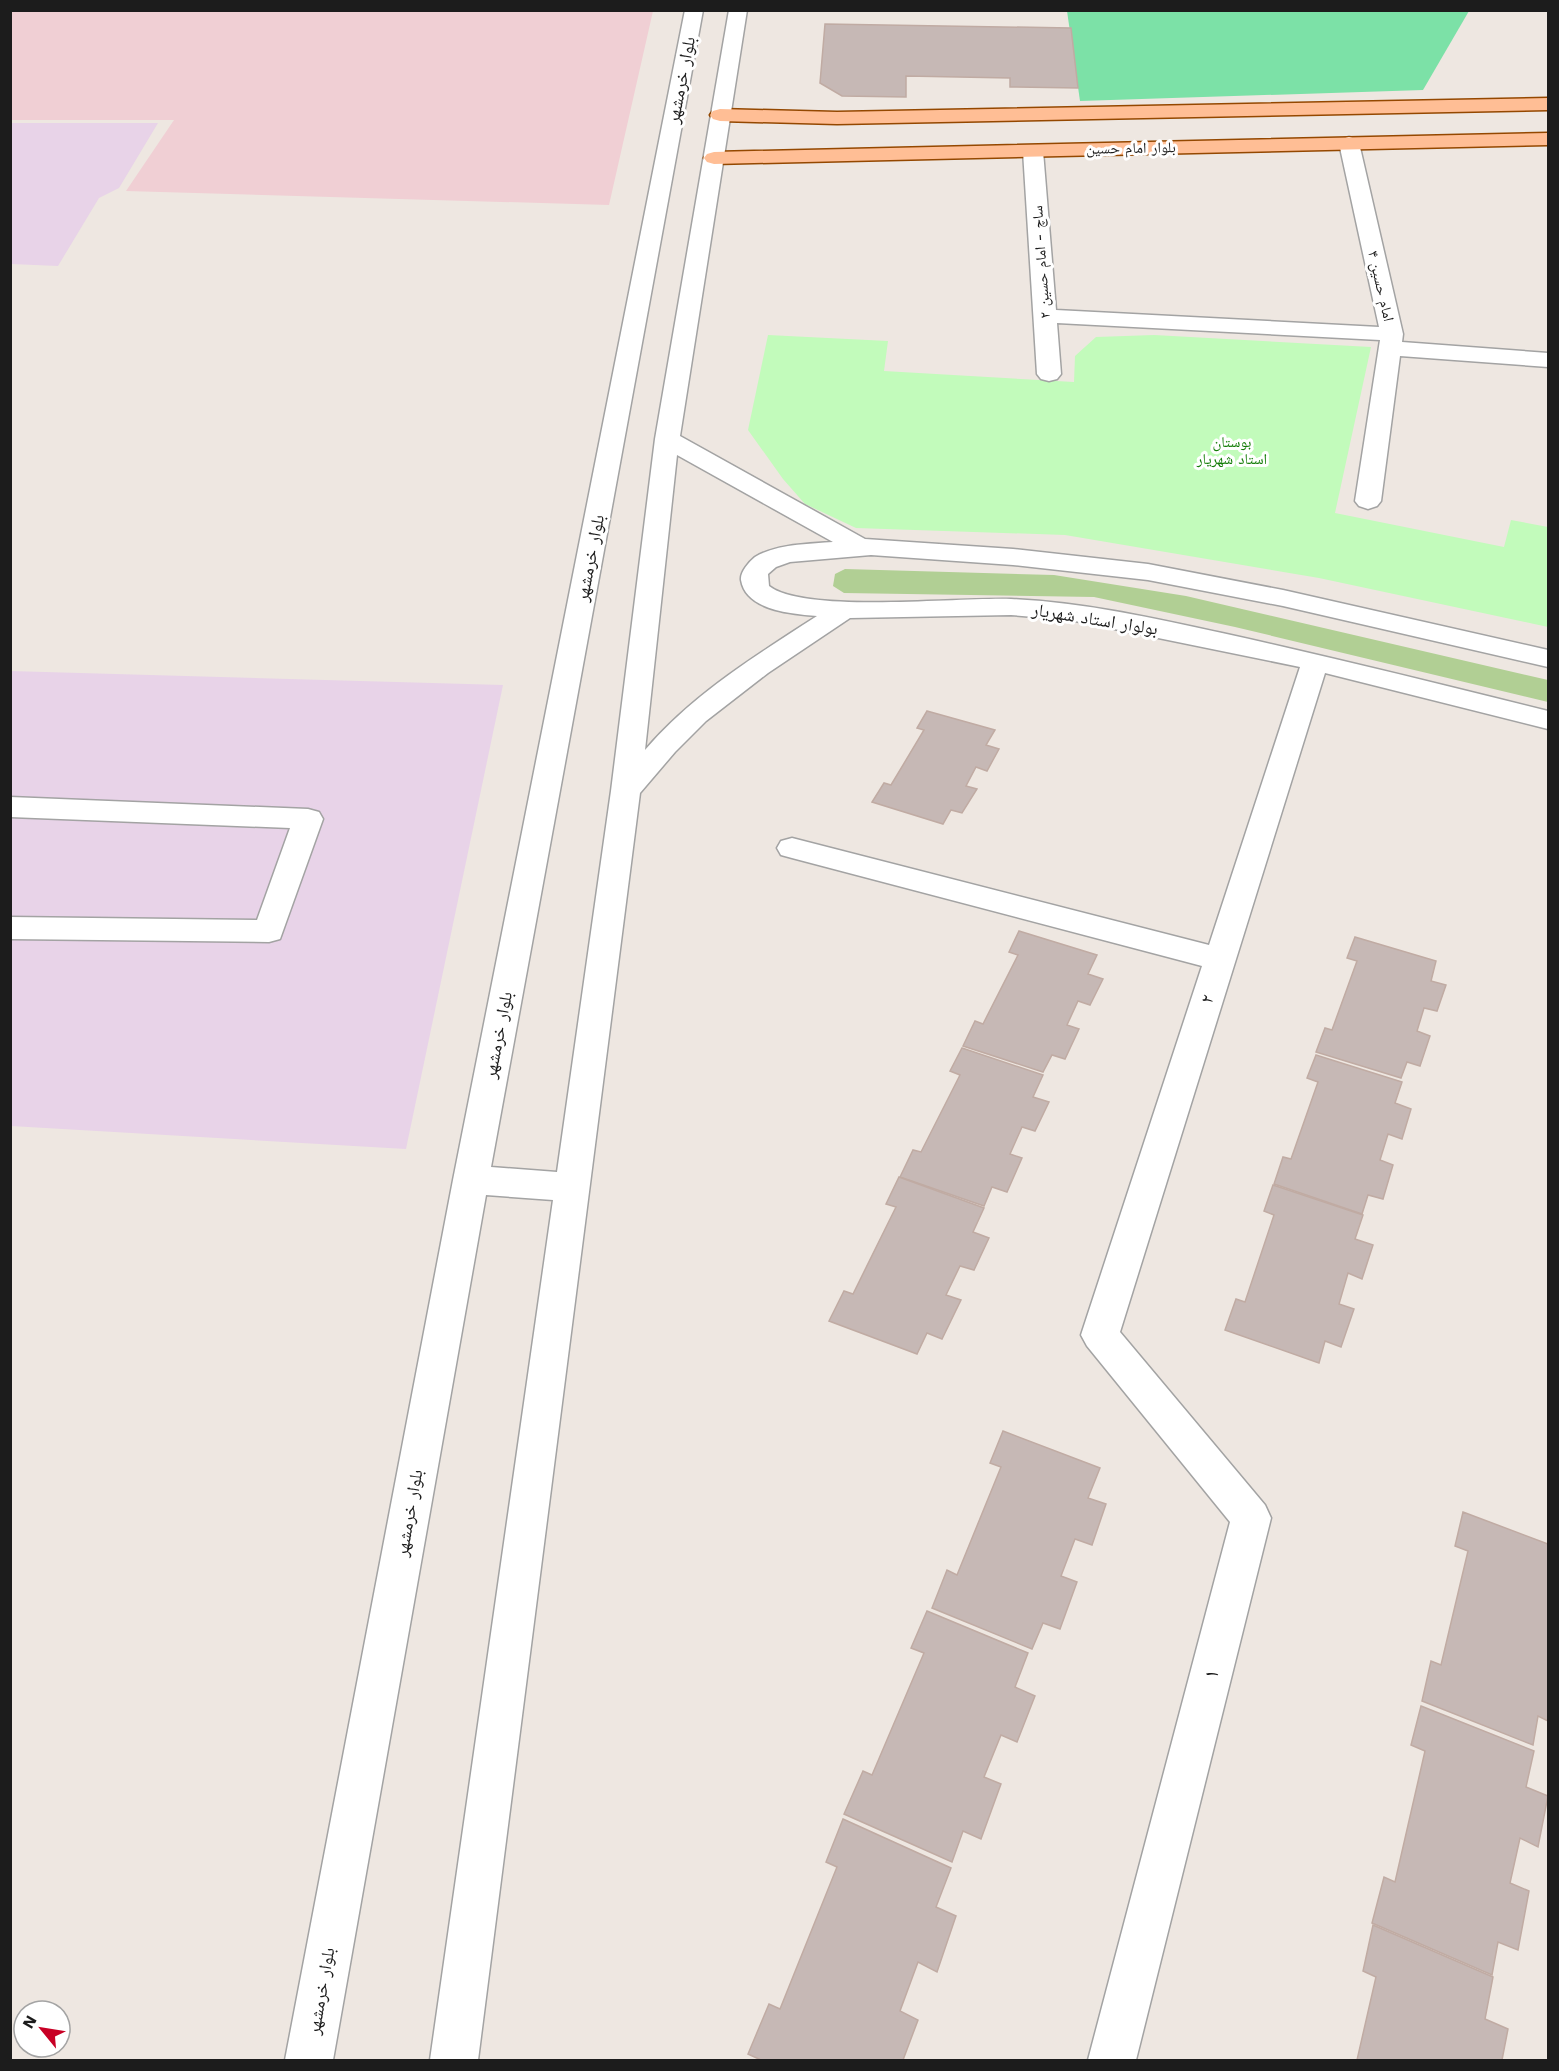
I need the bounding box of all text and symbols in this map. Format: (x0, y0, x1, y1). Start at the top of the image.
street label: بلوار خرمشهر (662, 35, 700, 126)
street label: بلوار امام حسین (1086, 138, 1176, 159)
street label: ساچ - امام حسین ۲ (1028, 205, 1055, 319)
street label: امام حسین ۴ (1363, 249, 1398, 323)
park label: بوستان استاد شهریار (1196, 433, 1267, 468)
street label: بلوار خرمشهر (571, 513, 609, 604)
street label: بولوار استاد شهریار (1029, 598, 1160, 639)
street label: بلوار خرمشهر (479, 990, 517, 1081)
street label: ۲ (1195, 992, 1218, 1006)
street label: بلوار خرمشهر (390, 1468, 427, 1559)
street label: ۱ (1197, 1666, 1224, 1681)
street label: بلوار خرمشهر (302, 1946, 339, 2037)
north arrow (12, 1999, 72, 2059)
text: N (18, 2012, 41, 2032)

